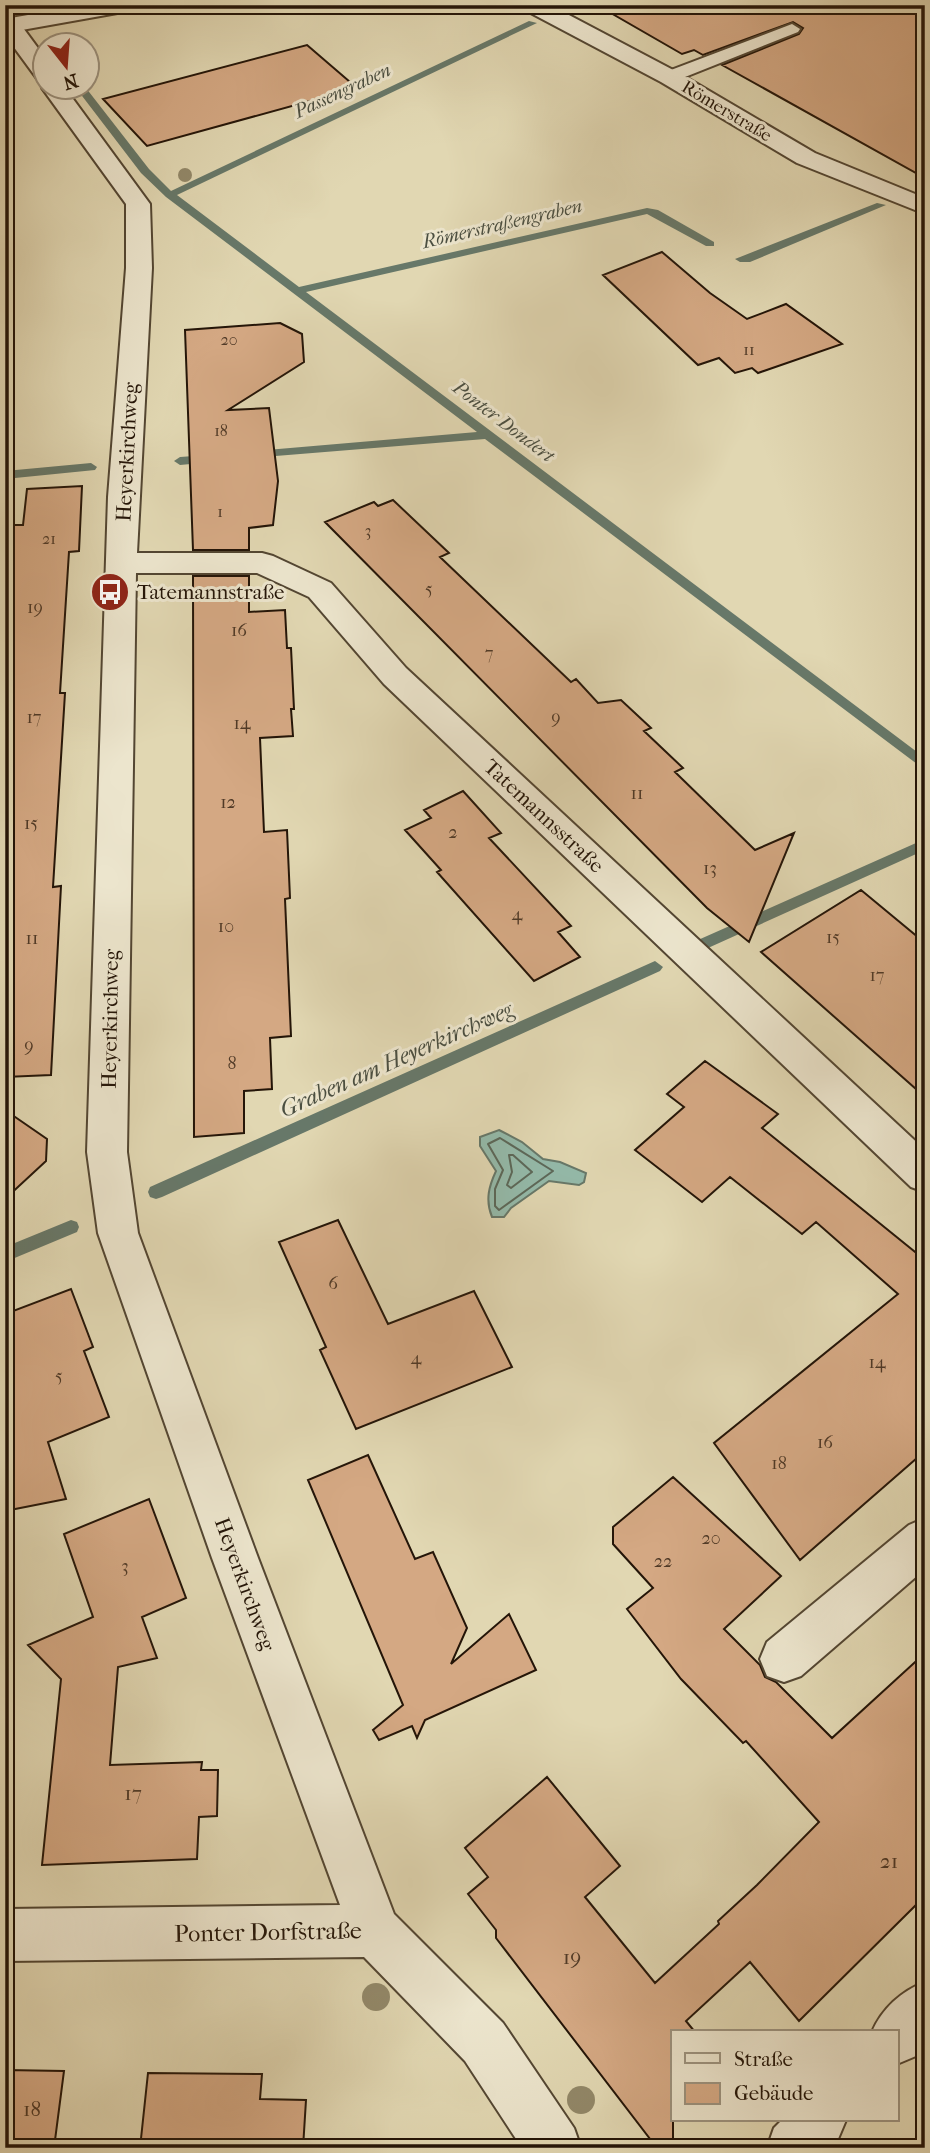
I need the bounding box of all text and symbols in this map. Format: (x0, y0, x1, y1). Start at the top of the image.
north arrow (32, 32, 102, 102)
water label: Passengraben (290, 59, 394, 123)
text: N (60, 69, 81, 94)
street label: Römerstraße (678, 76, 776, 147)
water label: Römerstraßengraben (418, 195, 584, 254)
house number: 20 (220, 330, 238, 349)
house number: 11 (743, 340, 755, 359)
water label: Ponter Dondert (448, 376, 559, 468)
street label: Heyerkirchweg (111, 381, 143, 522)
house number: 18 (214, 421, 228, 440)
house number: 1 (217, 502, 223, 521)
house number: 3 (365, 521, 371, 540)
house number: 21 (42, 529, 56, 548)
bus stop icon: Tatemannstraße (89, 571, 131, 613)
house number: 5 (425, 579, 433, 600)
place label: Tatemannstraße (137, 580, 284, 604)
house number: 19 (27, 597, 43, 618)
house number: 16 (231, 620, 247, 641)
house number: 7 (485, 643, 494, 664)
house number: 17 (26, 707, 42, 728)
house number: 9 (551, 707, 561, 728)
house number: 14 (233, 713, 251, 734)
street label: Tatemannsstraße (479, 754, 609, 878)
house number: 11 (631, 783, 643, 804)
house number: 12 (220, 792, 236, 813)
house number: 15 (24, 813, 38, 834)
house number: 2 (448, 822, 458, 843)
house number: 13 (703, 858, 717, 879)
house number: 4 (512, 904, 523, 925)
house number: 10 (218, 916, 234, 937)
house number: 15 (826, 927, 840, 948)
house number: 11 (26, 928, 38, 949)
street label: Heyerkirchweg (97, 948, 123, 1089)
house number: 17 (869, 965, 885, 986)
water label: Graben am Heyerkirchweg (275, 995, 518, 1123)
house number: 9 (24, 1035, 34, 1056)
house number: 8 (227, 1053, 237, 1074)
house number: 6 (328, 1273, 338, 1294)
house number: 4 (411, 1348, 422, 1369)
house number: 14 (868, 1352, 886, 1373)
house number: 5 (55, 1366, 63, 1387)
house number: 16 (817, 1432, 833, 1453)
house number: 18 (771, 1453, 787, 1474)
street label: Heyerkirchweg (210, 1514, 280, 1654)
house number: 20 (701, 1528, 721, 1549)
house number: 22 (654, 1551, 672, 1572)
house number: 3 (121, 1556, 129, 1577)
house number: 17 (124, 1781, 142, 1805)
house number: 21 (880, 1849, 898, 1873)
street label: Ponter Dorfstraße (174, 1916, 362, 1948)
house number: 19 (563, 1945, 581, 1969)
legend (671, 2030, 898, 2122)
text: Straße (734, 2047, 793, 2071)
text: Gebäude (734, 2081, 814, 2105)
house number: 18 (23, 2097, 41, 2121)

